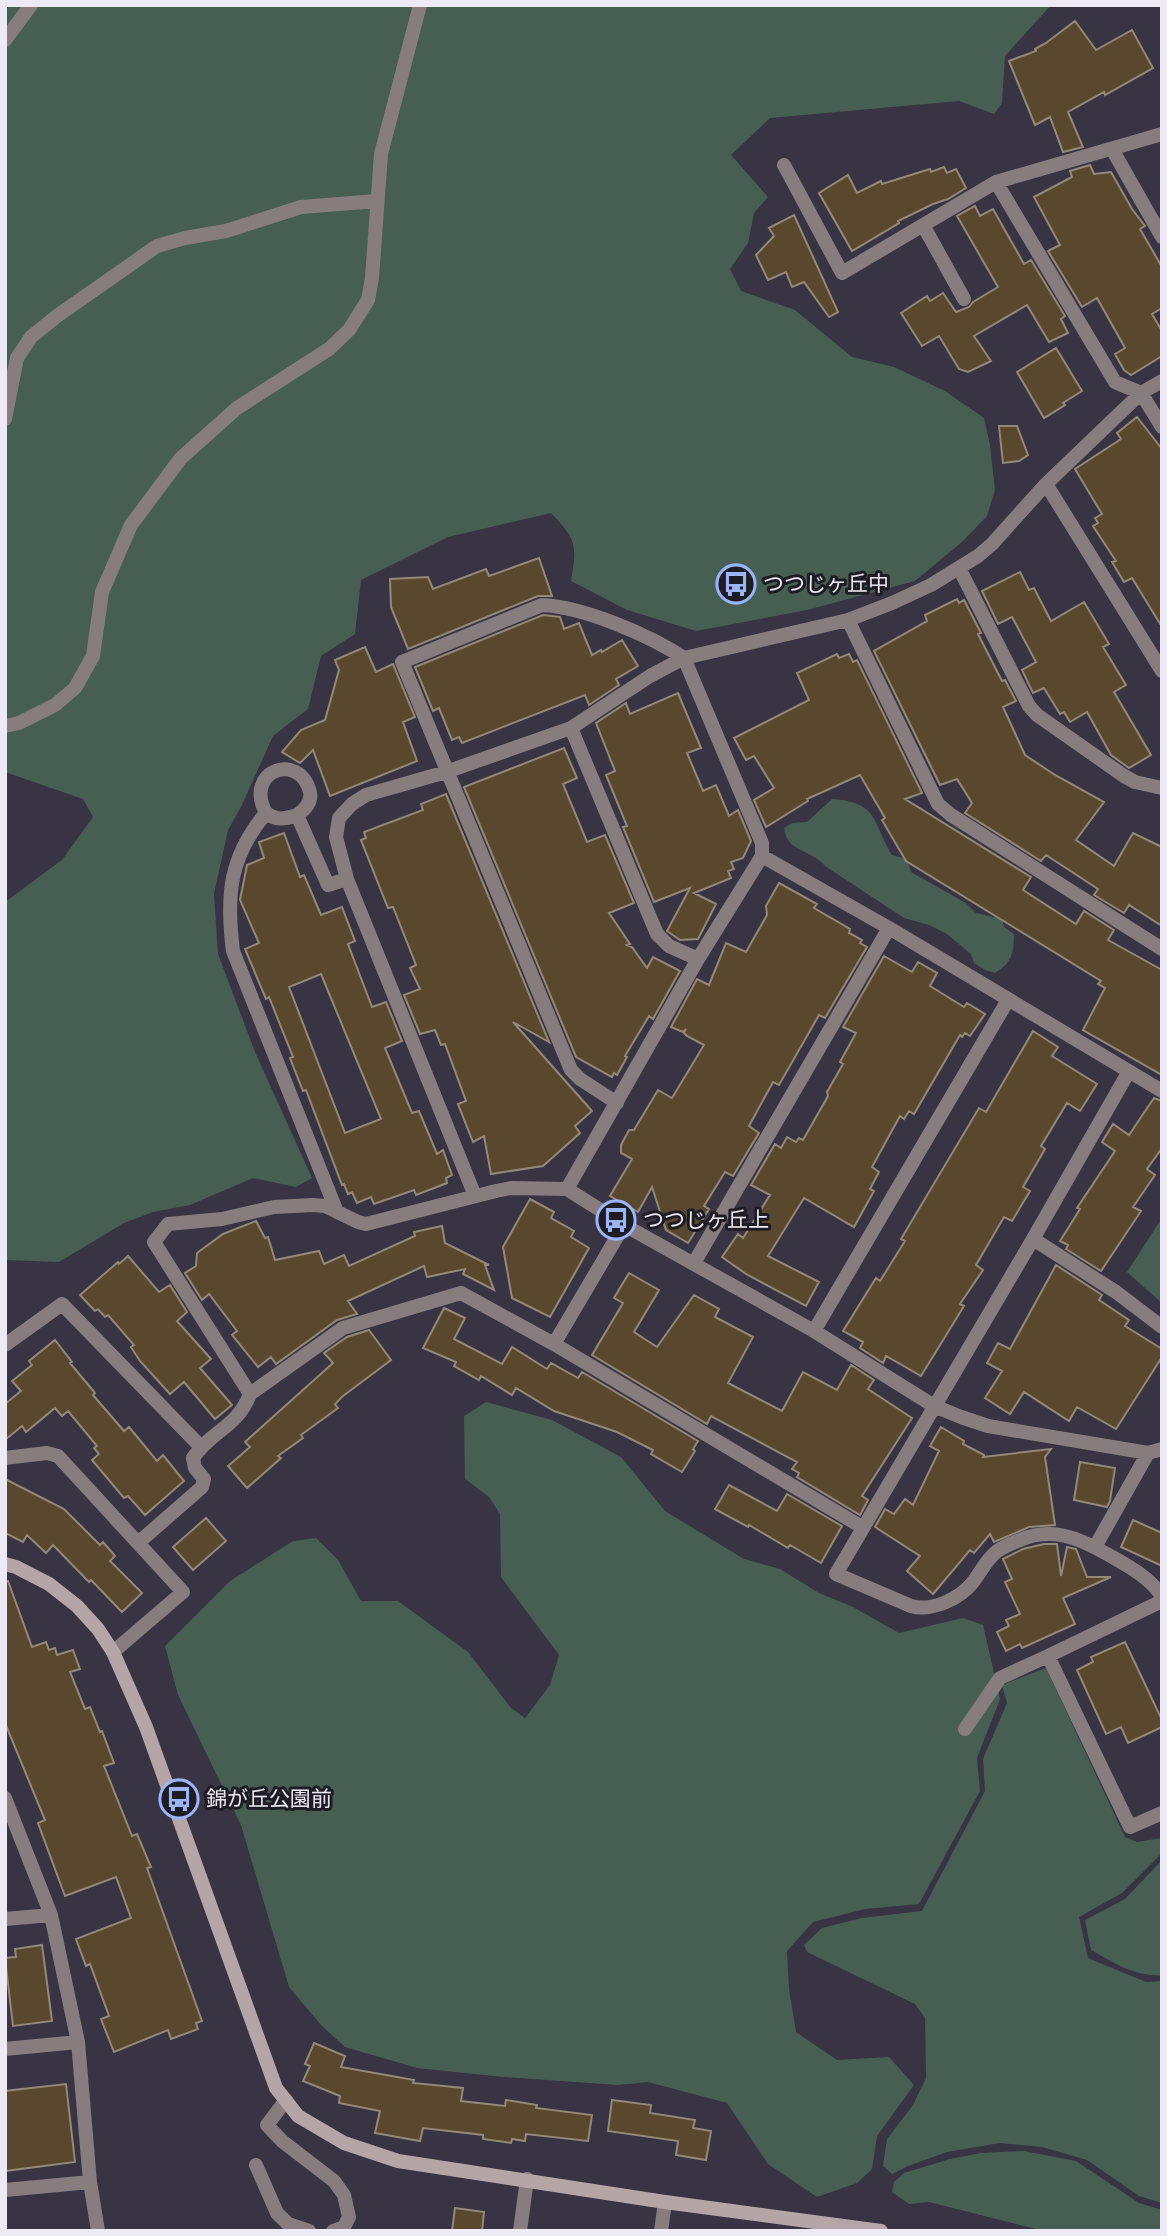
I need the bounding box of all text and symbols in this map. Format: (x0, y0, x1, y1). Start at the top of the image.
bus stop icon: つつじヶ丘中 (715, 563, 757, 605)
place label: つつじヶ丘中 (763, 566, 889, 597)
bus stop icon: つつじヶ丘上 (595, 1199, 637, 1241)
place label: つつじヶ丘上 (643, 1202, 769, 1233)
bus stop icon: 錦が丘公園前 (158, 1778, 200, 1820)
place label: 錦が丘公園前 (206, 1781, 332, 1812)

